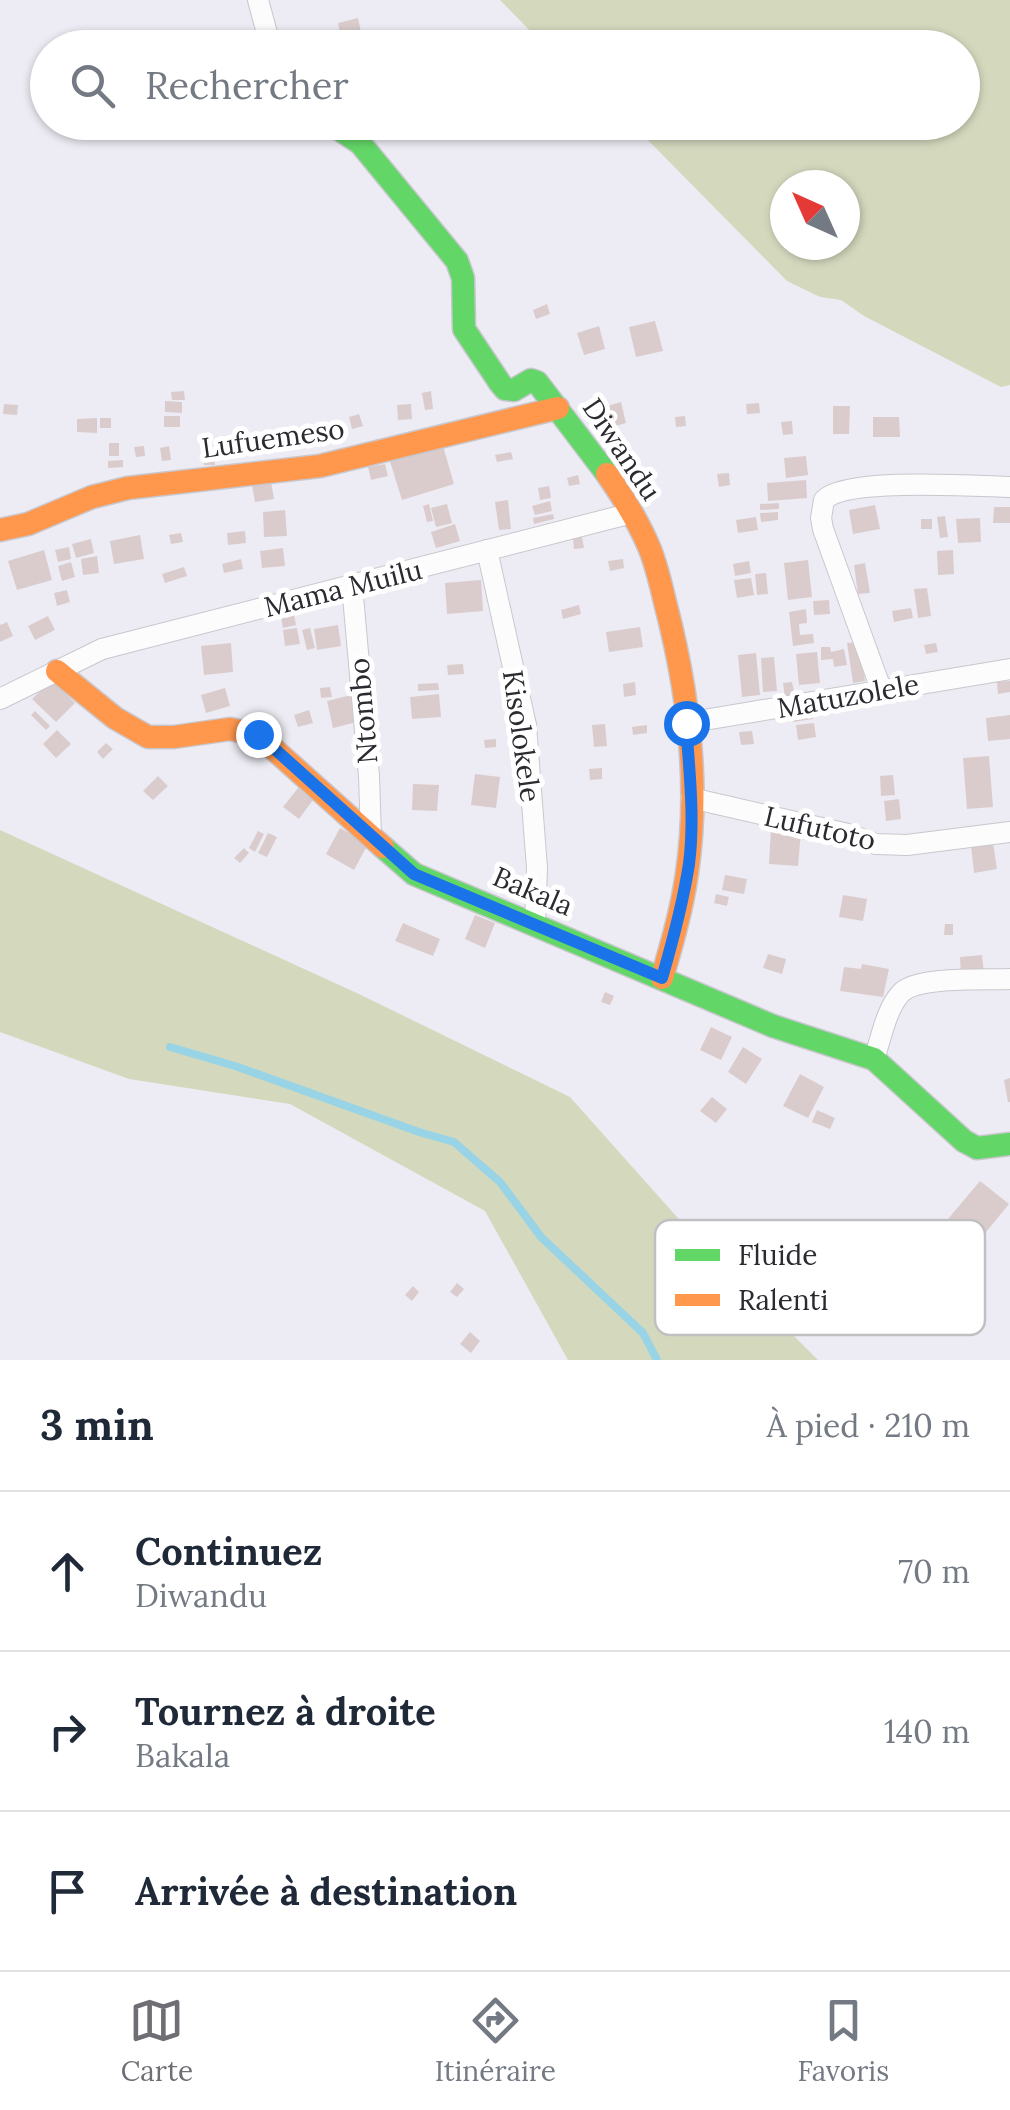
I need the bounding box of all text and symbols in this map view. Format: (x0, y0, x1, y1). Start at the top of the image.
search box (30, 30, 980, 140)
icon: search (65, 58, 120, 113)
text: Rechercher (145, 61, 349, 109)
north arrow (770, 170, 860, 260)
street label: Diwandu (575, 391, 669, 507)
street label: Lufuemeso (199, 410, 347, 466)
street label: Mama Muilu (260, 551, 426, 625)
street label: Ntombo (340, 657, 386, 765)
street label: Matuzolele (774, 666, 922, 726)
street label: Kisolokele (495, 668, 549, 804)
route start (664, 701, 710, 747)
route end (236, 712, 282, 758)
street label: Lufutoto (761, 798, 879, 858)
street label: Bakala (488, 858, 578, 924)
legend (655, 1220, 985, 1335)
text: Fluide (738, 1237, 817, 1273)
text: Ralenti (738, 1282, 828, 1318)
text: 3 min (40, 1398, 154, 1452)
text: À pied · 210 m (767, 1405, 970, 1446)
text: Continuez (135, 1527, 322, 1575)
icon: ahead (40, 1544, 95, 1599)
text: 70 m (898, 1551, 970, 1592)
text: Diwandu (135, 1575, 267, 1616)
text: Tournez à droite (135, 1687, 436, 1735)
icon: right (40, 1704, 95, 1759)
text: 140 m (884, 1711, 970, 1752)
text: Bakala (135, 1735, 230, 1776)
icon: arrive (40, 1864, 95, 1919)
text: Arrivée à destination (135, 1867, 517, 1915)
tab: Carte (121, 1993, 193, 2089)
tab: Itinéraire (435, 1993, 556, 2089)
tab: Favoris (797, 1993, 889, 2089)

